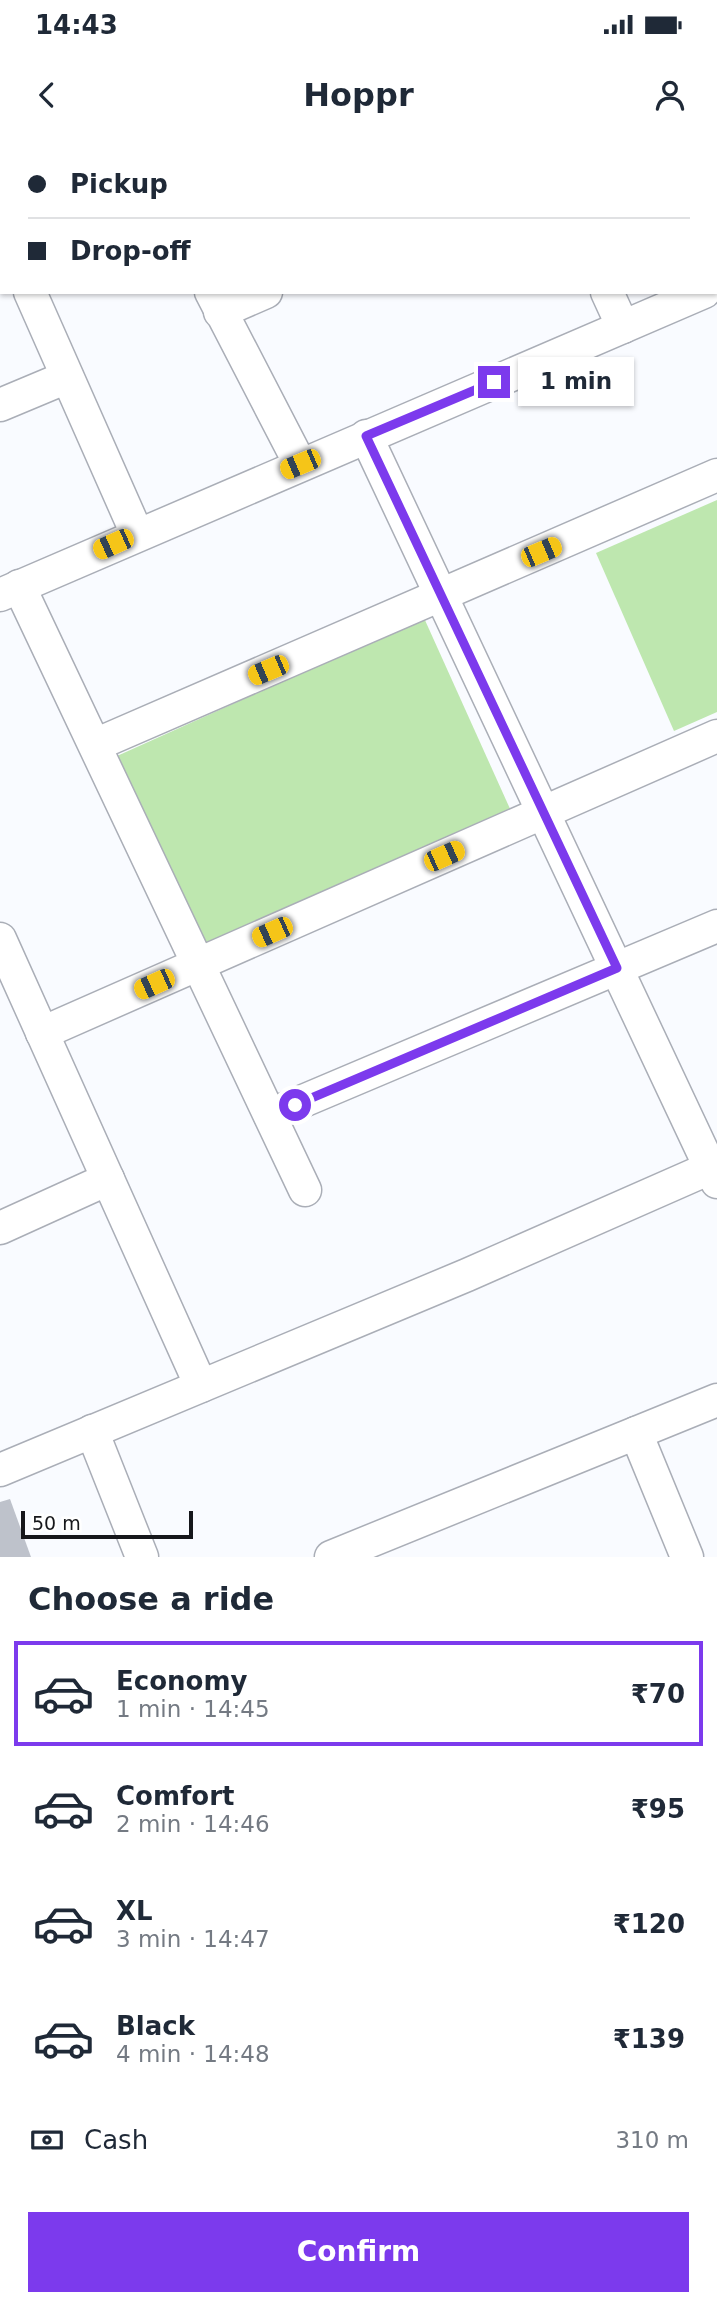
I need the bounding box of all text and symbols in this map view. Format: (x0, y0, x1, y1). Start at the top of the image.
text: 14:43 (35, 10, 118, 40)
icon: back (28, 76, 66, 114)
text: Hoppr (303, 76, 414, 114)
icon: person (651, 76, 689, 114)
text: Pickup (70, 169, 168, 199)
text: Drop-off (70, 236, 191, 266)
callout: 1 min (518, 358, 634, 406)
route end (478, 366, 510, 398)
text: 1 min (540, 368, 612, 394)
car (277, 446, 324, 482)
car (90, 526, 137, 562)
car (518, 534, 565, 570)
car (245, 652, 292, 688)
car (421, 838, 468, 874)
car (249, 914, 296, 950)
car (131, 966, 178, 1002)
route start (279, 1089, 311, 1121)
scale bar (21, 1508, 192, 1540)
text: 50 m (32, 1512, 81, 1534)
text: Choose a ride (28, 1580, 274, 1618)
icon: car (32, 1662, 95, 1725)
text: Economy (116, 1666, 247, 1696)
text: ₹70 (631, 1679, 685, 1709)
text: 1 min · 14:45 (116, 1696, 270, 1722)
icon: car (32, 1777, 95, 1840)
text: Comfort (116, 1781, 234, 1811)
text: ₹95 (631, 1794, 685, 1824)
text: 2 min · 14:46 (116, 1811, 270, 1837)
icon: car (32, 1892, 95, 1955)
text: XL (116, 1896, 153, 1926)
text: ₹120 (613, 1909, 685, 1939)
text: 3 min · 14:47 (116, 1926, 270, 1952)
icon: car (32, 2007, 95, 2070)
text: Black (116, 2011, 195, 2041)
text: ₹139 (613, 2024, 685, 2054)
text: 4 min · 14:48 (116, 2041, 270, 2067)
icon: cash (28, 2121, 66, 2159)
text: Cash (84, 2125, 148, 2155)
text: 310 m (615, 2127, 689, 2153)
button: Confirm (28, 2212, 689, 2292)

